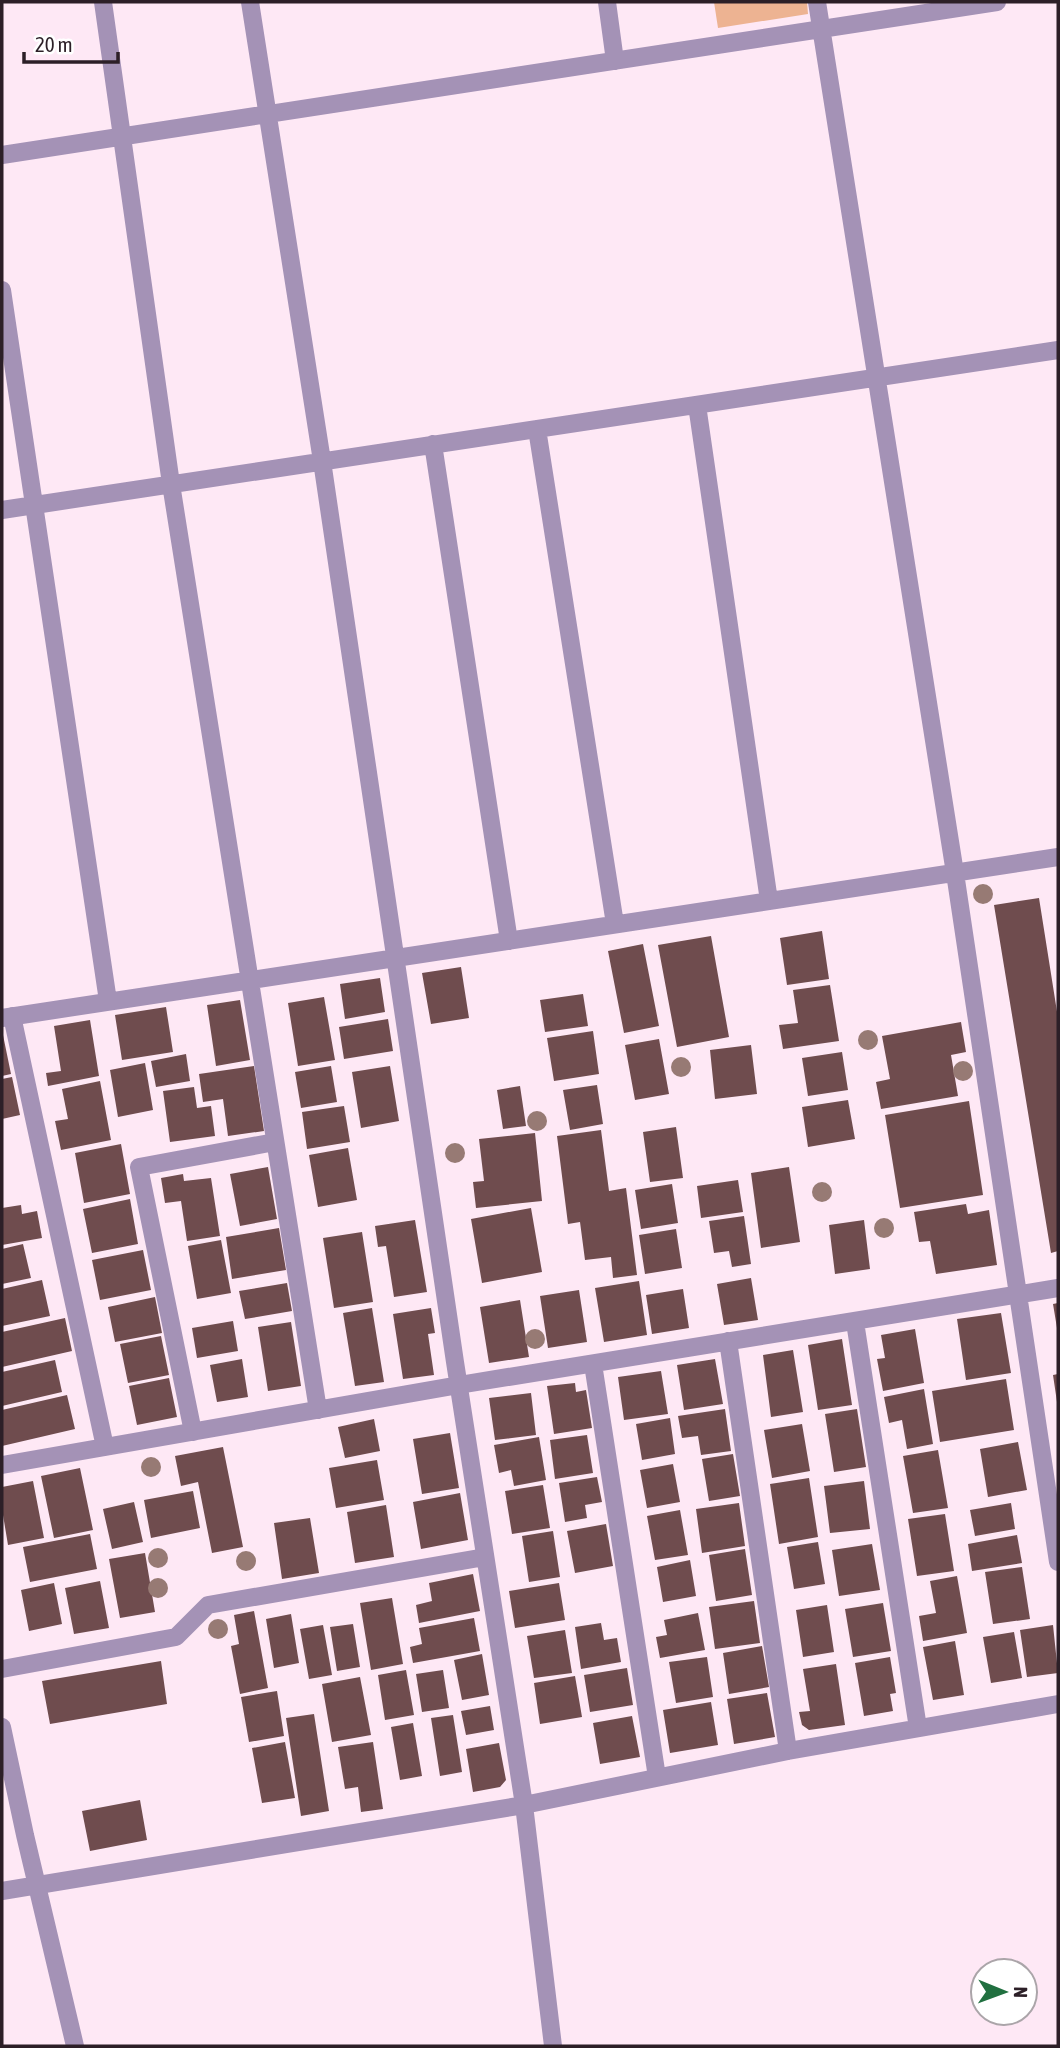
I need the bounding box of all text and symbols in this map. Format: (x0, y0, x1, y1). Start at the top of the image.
scale bar (24, 21, 119, 65)
text: 20 m (35, 32, 73, 56)
north arrow (969, 1957, 1039, 2027)
text: N (1010, 1986, 1032, 1998)

